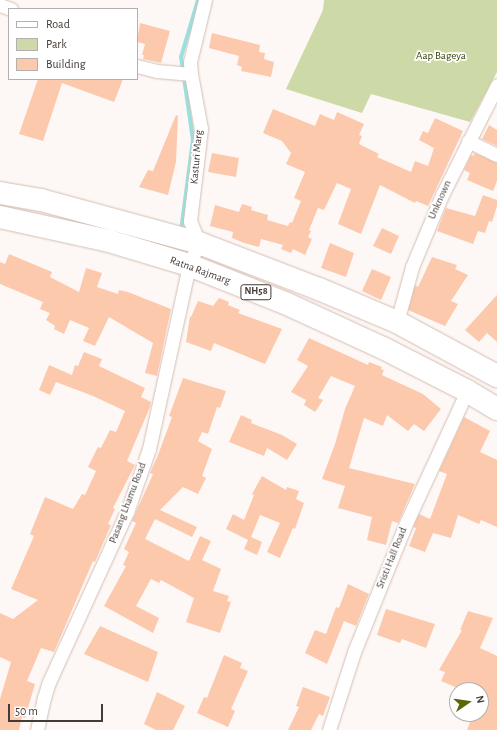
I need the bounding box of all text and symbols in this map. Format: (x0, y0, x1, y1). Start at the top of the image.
legend (8, 8, 138, 80)
text: Road (46, 18, 70, 30)
text: Park (46, 38, 67, 50)
park label: Aap Bageya (416, 49, 466, 63)
text: Building (46, 58, 86, 70)
street label: Kasturi Marg (188, 129, 206, 185)
street label: Unknown (426, 178, 454, 222)
street label: Ratna Rajmarg (168, 254, 232, 288)
road number: NH58 (240, 284, 272, 300)
street label: Pasang Lhamu Road (106, 461, 150, 545)
street label: Sristi Hall Road (374, 525, 410, 591)
north arrow (449, 682, 489, 722)
text: N (474, 694, 486, 704)
scale bar (10, 696, 105, 722)
text: 50 m (15, 705, 38, 717)

